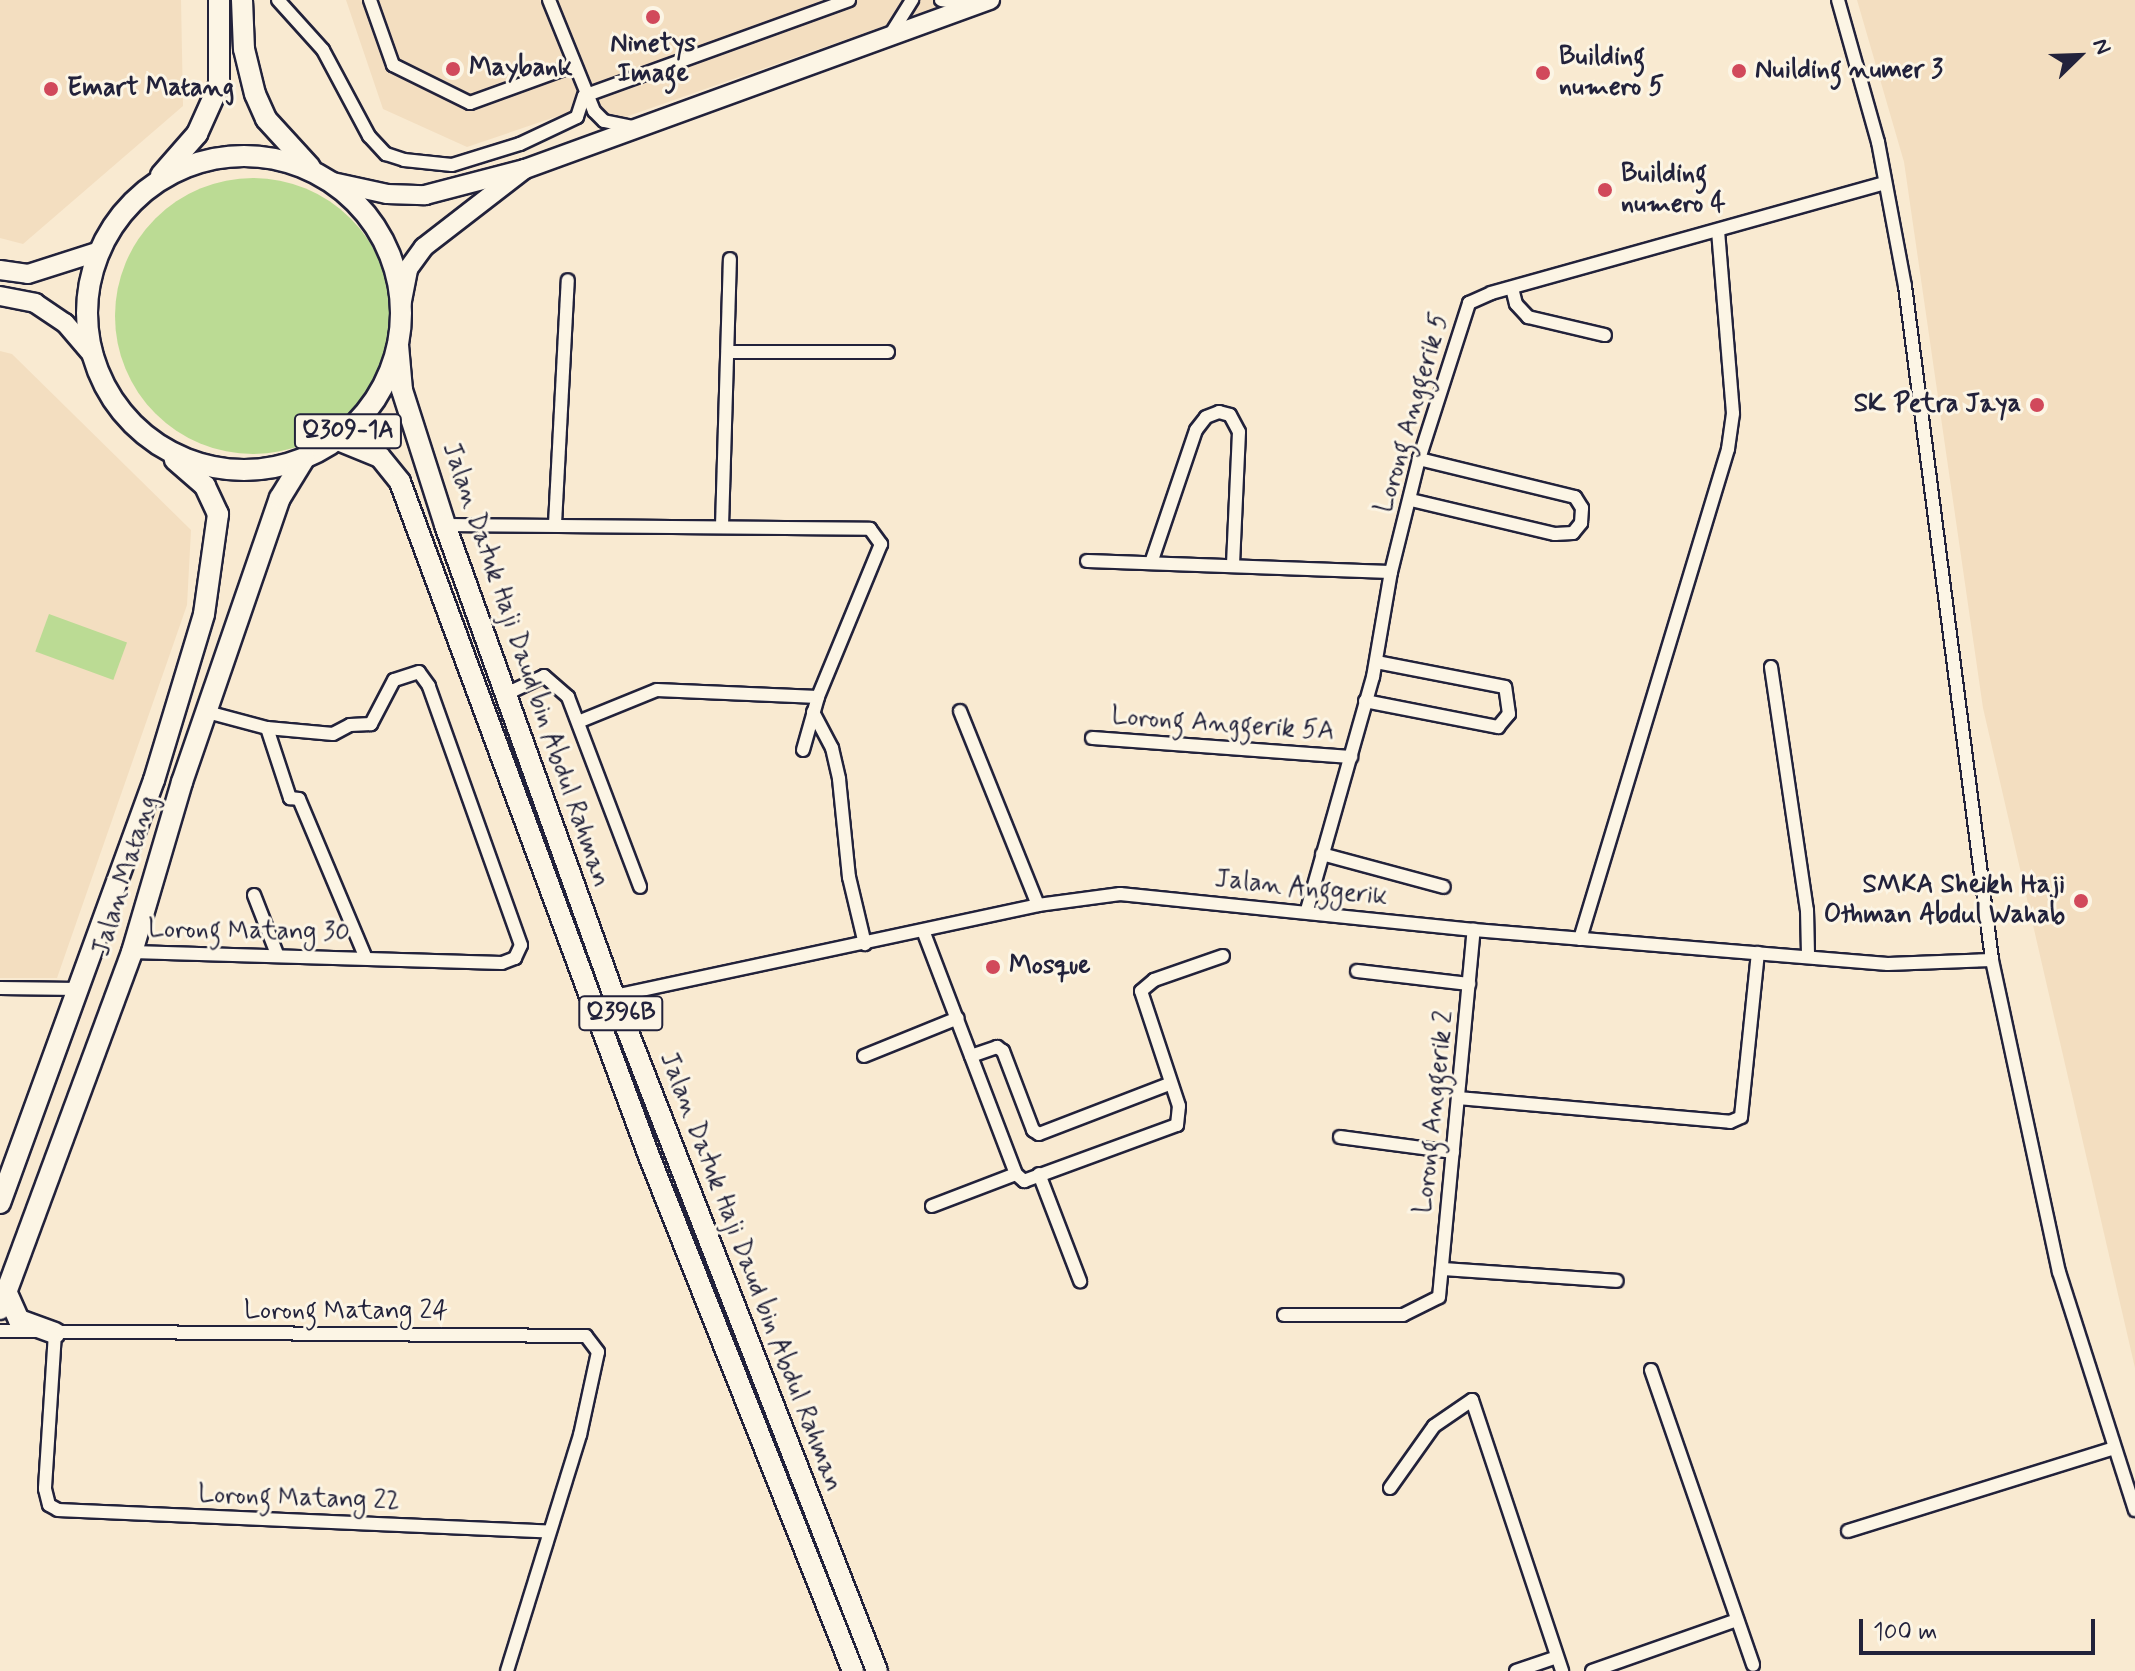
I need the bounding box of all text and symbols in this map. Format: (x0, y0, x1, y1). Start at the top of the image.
marker: Ninetys Image (644, 8, 662, 26)
north arrow (2039, 16, 2119, 96)
place label: Ninetys Image (610, 29, 696, 90)
text: N (2085, 34, 2117, 59)
place label: Building numero 5 (1559, 42, 1664, 104)
place label: Maybank (469, 53, 573, 85)
place label: Nuilding numer 3 (1755, 55, 1942, 87)
marker: Maybank (444, 60, 462, 78)
marker: Nuilding numer 3 (1730, 62, 1748, 80)
marker: Building numero 5 (1534, 64, 1552, 82)
place label: Emart Matang (67, 73, 234, 105)
marker: Emart Matang (42, 80, 60, 98)
place label: Building numero 4 (1621, 159, 1726, 220)
marker: Building numero 4 (1596, 181, 1614, 199)
street label: Lorong Anggerik 5 (1370, 312, 1456, 514)
place label: SK Petra Jaya (1861, 389, 2021, 421)
marker: SK Petra Jaya (2028, 396, 2046, 414)
road number: Q309-1A (292, 411, 404, 451)
street label: Jalan Datuk Haji Daud bin Abdul Rahman (435, 440, 615, 890)
street label: Lorong Anggerik 5A (1113, 702, 1333, 748)
street label: Jalan Matang (87, 793, 165, 959)
street label: Jalan Anggerik (1214, 864, 1388, 914)
place label: SMKA Sheikh Haji Othman Abdul Wahab (1828, 870, 2065, 932)
marker: SMKA Sheikh Haji Othman Abdul Wahab (2072, 892, 2090, 910)
street label: Lorong Matang 30 (148, 915, 350, 949)
place label: Mosque (1009, 951, 1091, 983)
marker: Mosque (984, 958, 1002, 976)
road number: Q396B (577, 993, 665, 1033)
street label: Lorong Anggerik 2 (1409, 1012, 1461, 1212)
street label: Jalan Datuk Haji Daud bin Abdul Rahman (652, 1050, 848, 1494)
street label: Lorong Matang 24 (244, 1296, 448, 1328)
street label: Lorong Matang 22 (197, 1480, 401, 1518)
scale bar (1863, 1603, 2099, 1653)
text: 100 m (1873, 1617, 1937, 1648)

